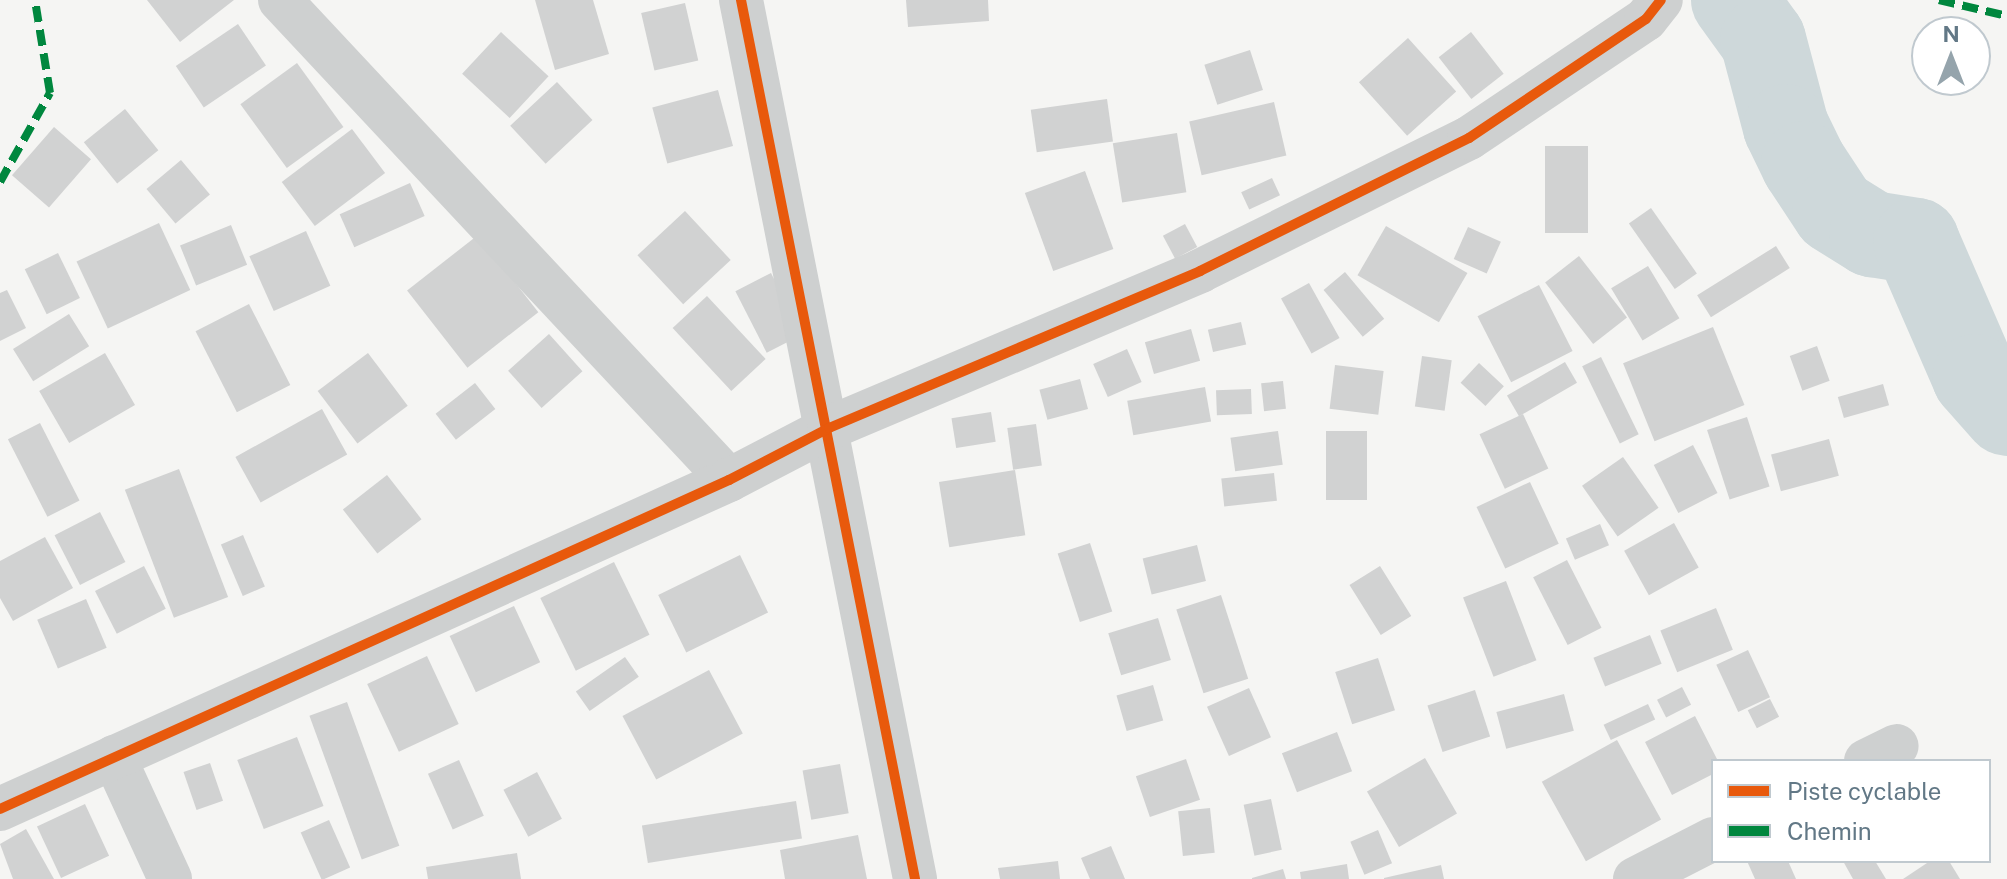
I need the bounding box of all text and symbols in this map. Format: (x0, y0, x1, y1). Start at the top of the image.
north arrow (1911, 16, 1991, 96)
text: N (1942, 21, 1960, 47)
legend (1711, 759, 1991, 863)
text: Piste cyclable (1787, 777, 1941, 805)
text: Chemin (1787, 817, 1872, 845)

